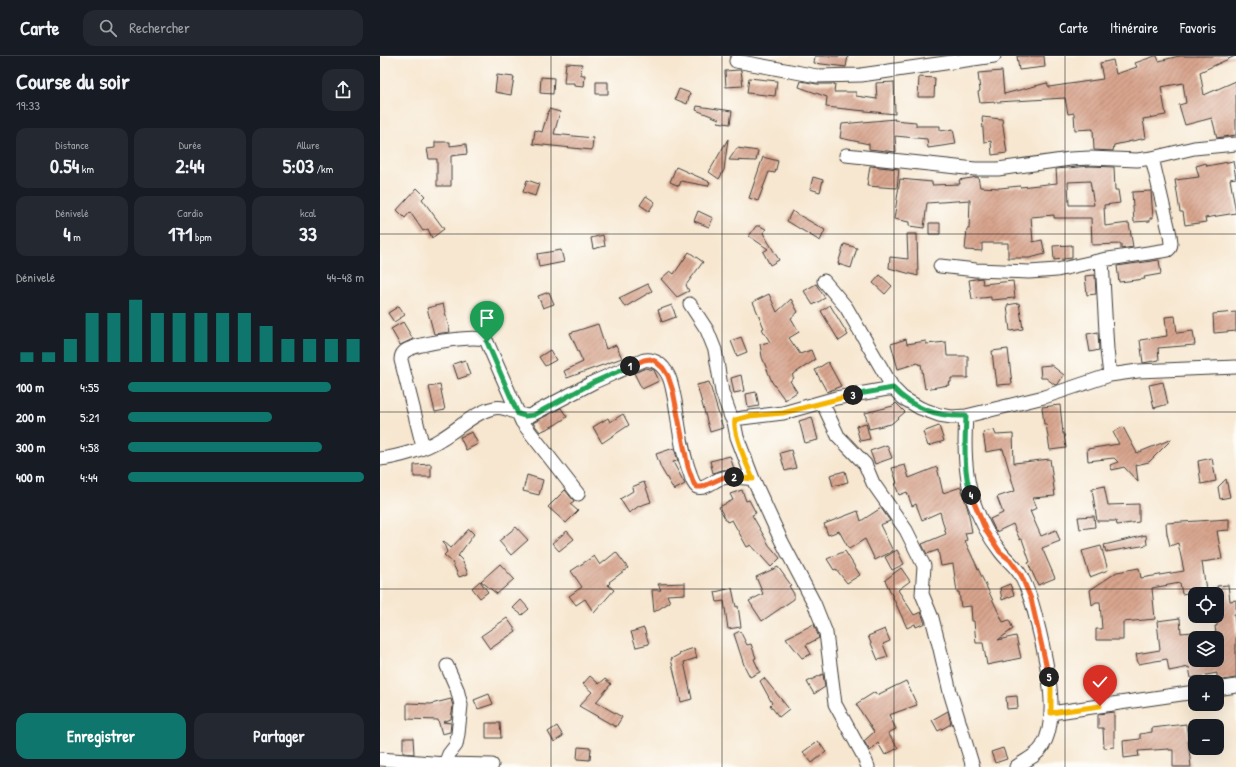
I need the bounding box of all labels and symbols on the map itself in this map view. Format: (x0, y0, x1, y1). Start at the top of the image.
pin (470, 301, 504, 342)
pin: 1 (620, 356, 640, 376)
pin: 3 (843, 385, 863, 405)
pin: 2 (724, 467, 744, 487)
pin: 4 (961, 485, 981, 505)
pin (1083, 665, 1117, 706)
pin: 5 (1039, 667, 1059, 687)

